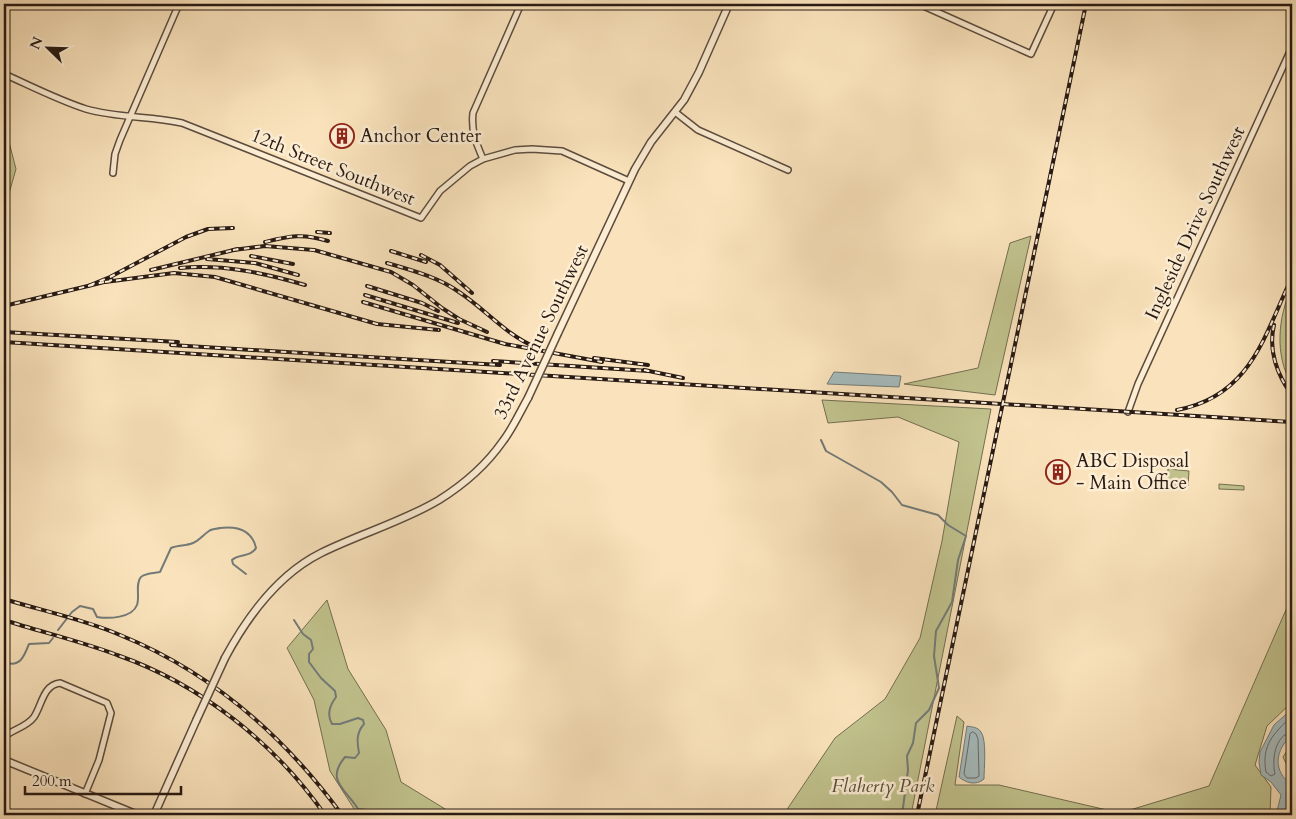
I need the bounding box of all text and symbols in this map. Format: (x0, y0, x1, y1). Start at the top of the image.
north arrow (22, 22, 72, 72)
text: N (25, 34, 48, 52)
street label: 12th Street Southwest (247, 122, 419, 212)
street label: Ingleside Drive Southwest (1139, 122, 1251, 324)
building icon: Anchor Center (329, 123, 355, 149)
place label: Anchor Center (360, 123, 481, 149)
street label: 33rd Avenue Southwest (487, 240, 595, 424)
place label: ABC Disposal - Main Office (1076, 448, 1189, 496)
building icon: ABC Disposal - Main Office (1045, 459, 1071, 485)
scale bar (25, 764, 181, 796)
text: 200 m (32, 771, 72, 791)
park label: Flaherty Park (832, 773, 935, 799)

